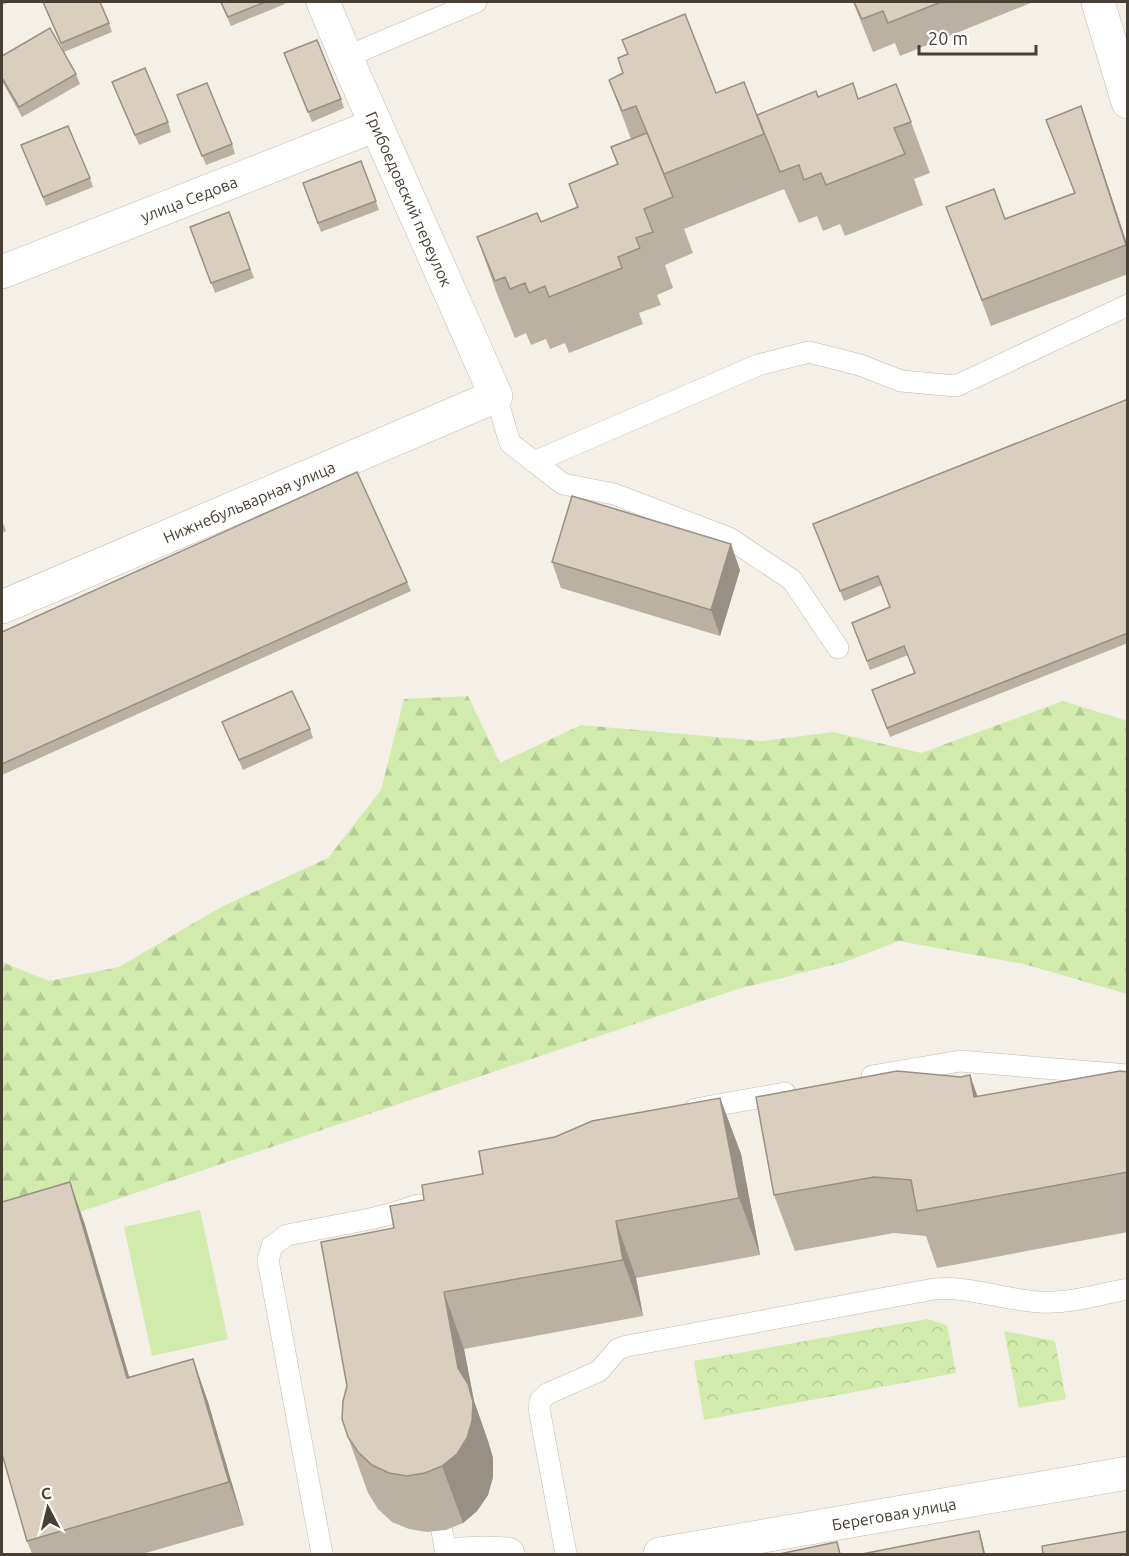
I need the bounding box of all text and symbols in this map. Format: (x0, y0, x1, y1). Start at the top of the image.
scale bar (919, 18, 1036, 56)
text: 20 m (928, 28, 968, 48)
street label: Грибоедовский переулок (362, 109, 456, 289)
street label: улица Седова (138, 172, 240, 226)
street label: Нижнебульварная улица (160, 458, 338, 546)
north arrow (18, 1478, 78, 1538)
text: С (40, 1484, 52, 1503)
street label: Береговая улица (830, 1494, 958, 1534)

